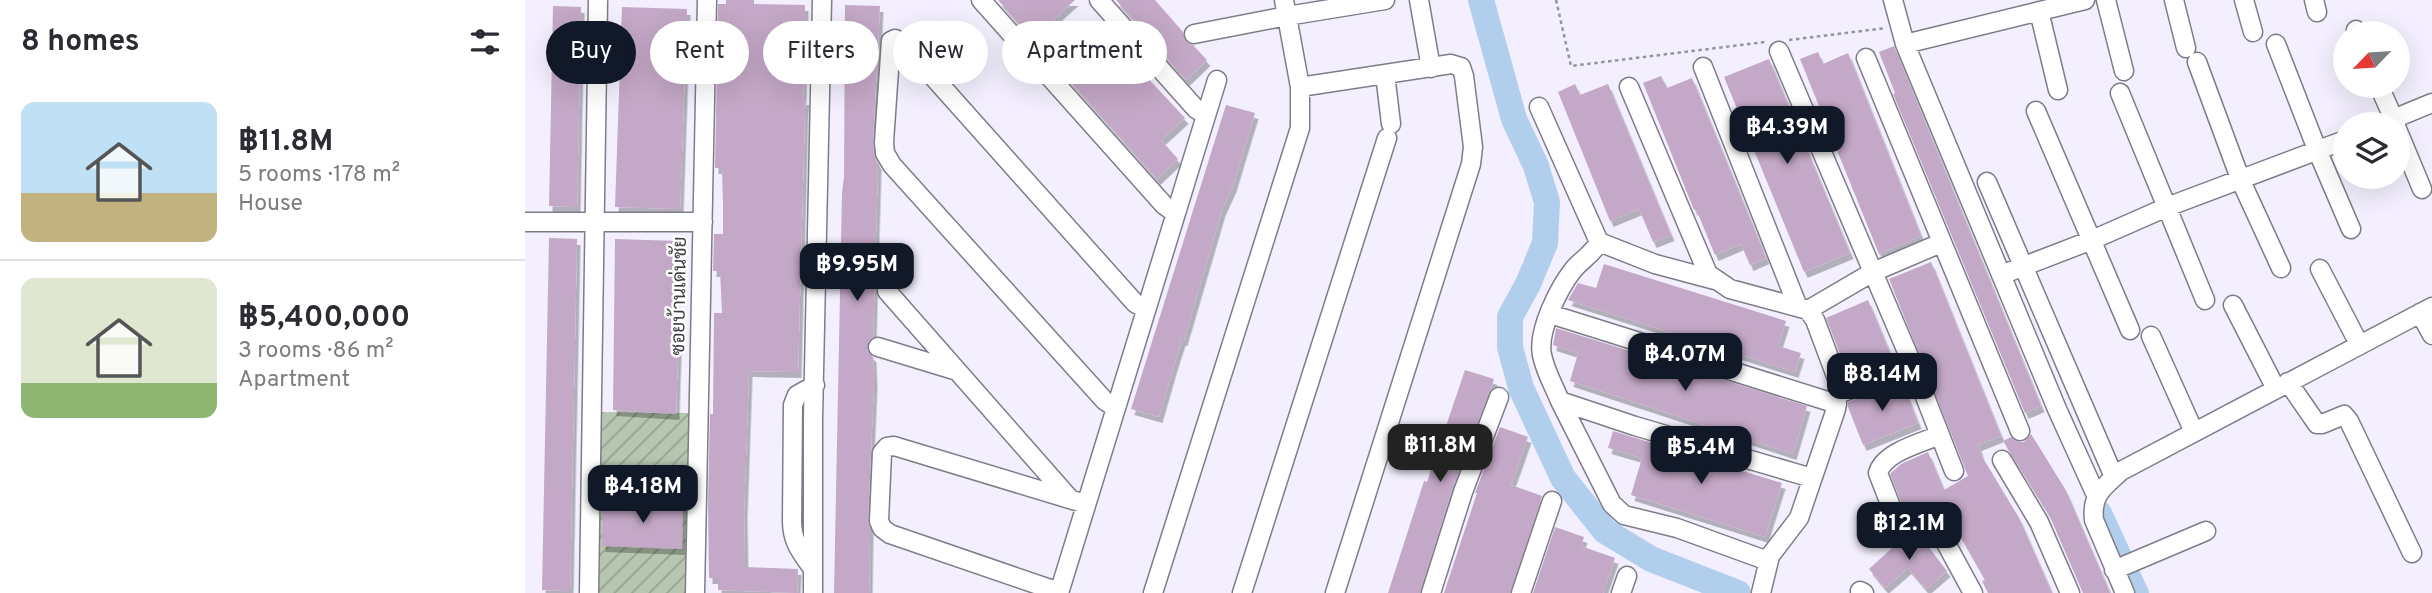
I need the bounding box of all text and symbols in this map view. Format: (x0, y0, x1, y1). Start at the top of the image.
chip: Buy (546, 21, 636, 84)
chip: Rent (650, 21, 749, 84)
chip: Filters (763, 21, 879, 84)
chip: New (893, 21, 988, 84)
chip: Apartment (1002, 21, 1167, 84)
north arrow (2333, 21, 2410, 98)
map controls (2333, 21, 2410, 189)
icon: filters (466, 23, 504, 61)
text: 8 homes (21, 24, 140, 61)
pin: ฿4.39M (1730, 106, 1844, 166)
button: layers (2333, 112, 2410, 189)
text: ฿4.39M (1746, 114, 1828, 143)
text: ฿11.8M (238, 124, 333, 161)
icon: home (77, 130, 161, 214)
text: 5 rooms · 178 m² (238, 161, 400, 190)
text: House (238, 190, 303, 219)
street label: ซอยบ้านเด่นชัย (666, 236, 693, 356)
pin: ฿9.95M (800, 244, 914, 303)
text: ฿9.95M (816, 251, 898, 280)
text: ฿5,400,000 (238, 300, 410, 337)
icon: home (77, 306, 161, 390)
pin: ฿4.07M (1628, 334, 1742, 393)
text: 3 rooms · 86 m² (238, 337, 394, 366)
text: ฿4.07M (1644, 341, 1726, 370)
pin: ฿8.14M (1825, 354, 1939, 413)
text: ฿8.14M (1843, 361, 1921, 390)
text: Apartment (238, 366, 350, 395)
pin: ฿11.8M (1383, 424, 1497, 484)
pin: ฿5.4M (1652, 426, 1750, 486)
text: ฿11.8M (1404, 432, 1476, 461)
text: ฿5.4M (1667, 434, 1735, 463)
pin: ฿4.18M (586, 466, 700, 525)
text: ฿4.18M (604, 473, 682, 502)
pin: ฿12.1M (1852, 503, 1966, 562)
text: ฿12.1M (1873, 510, 1945, 539)

